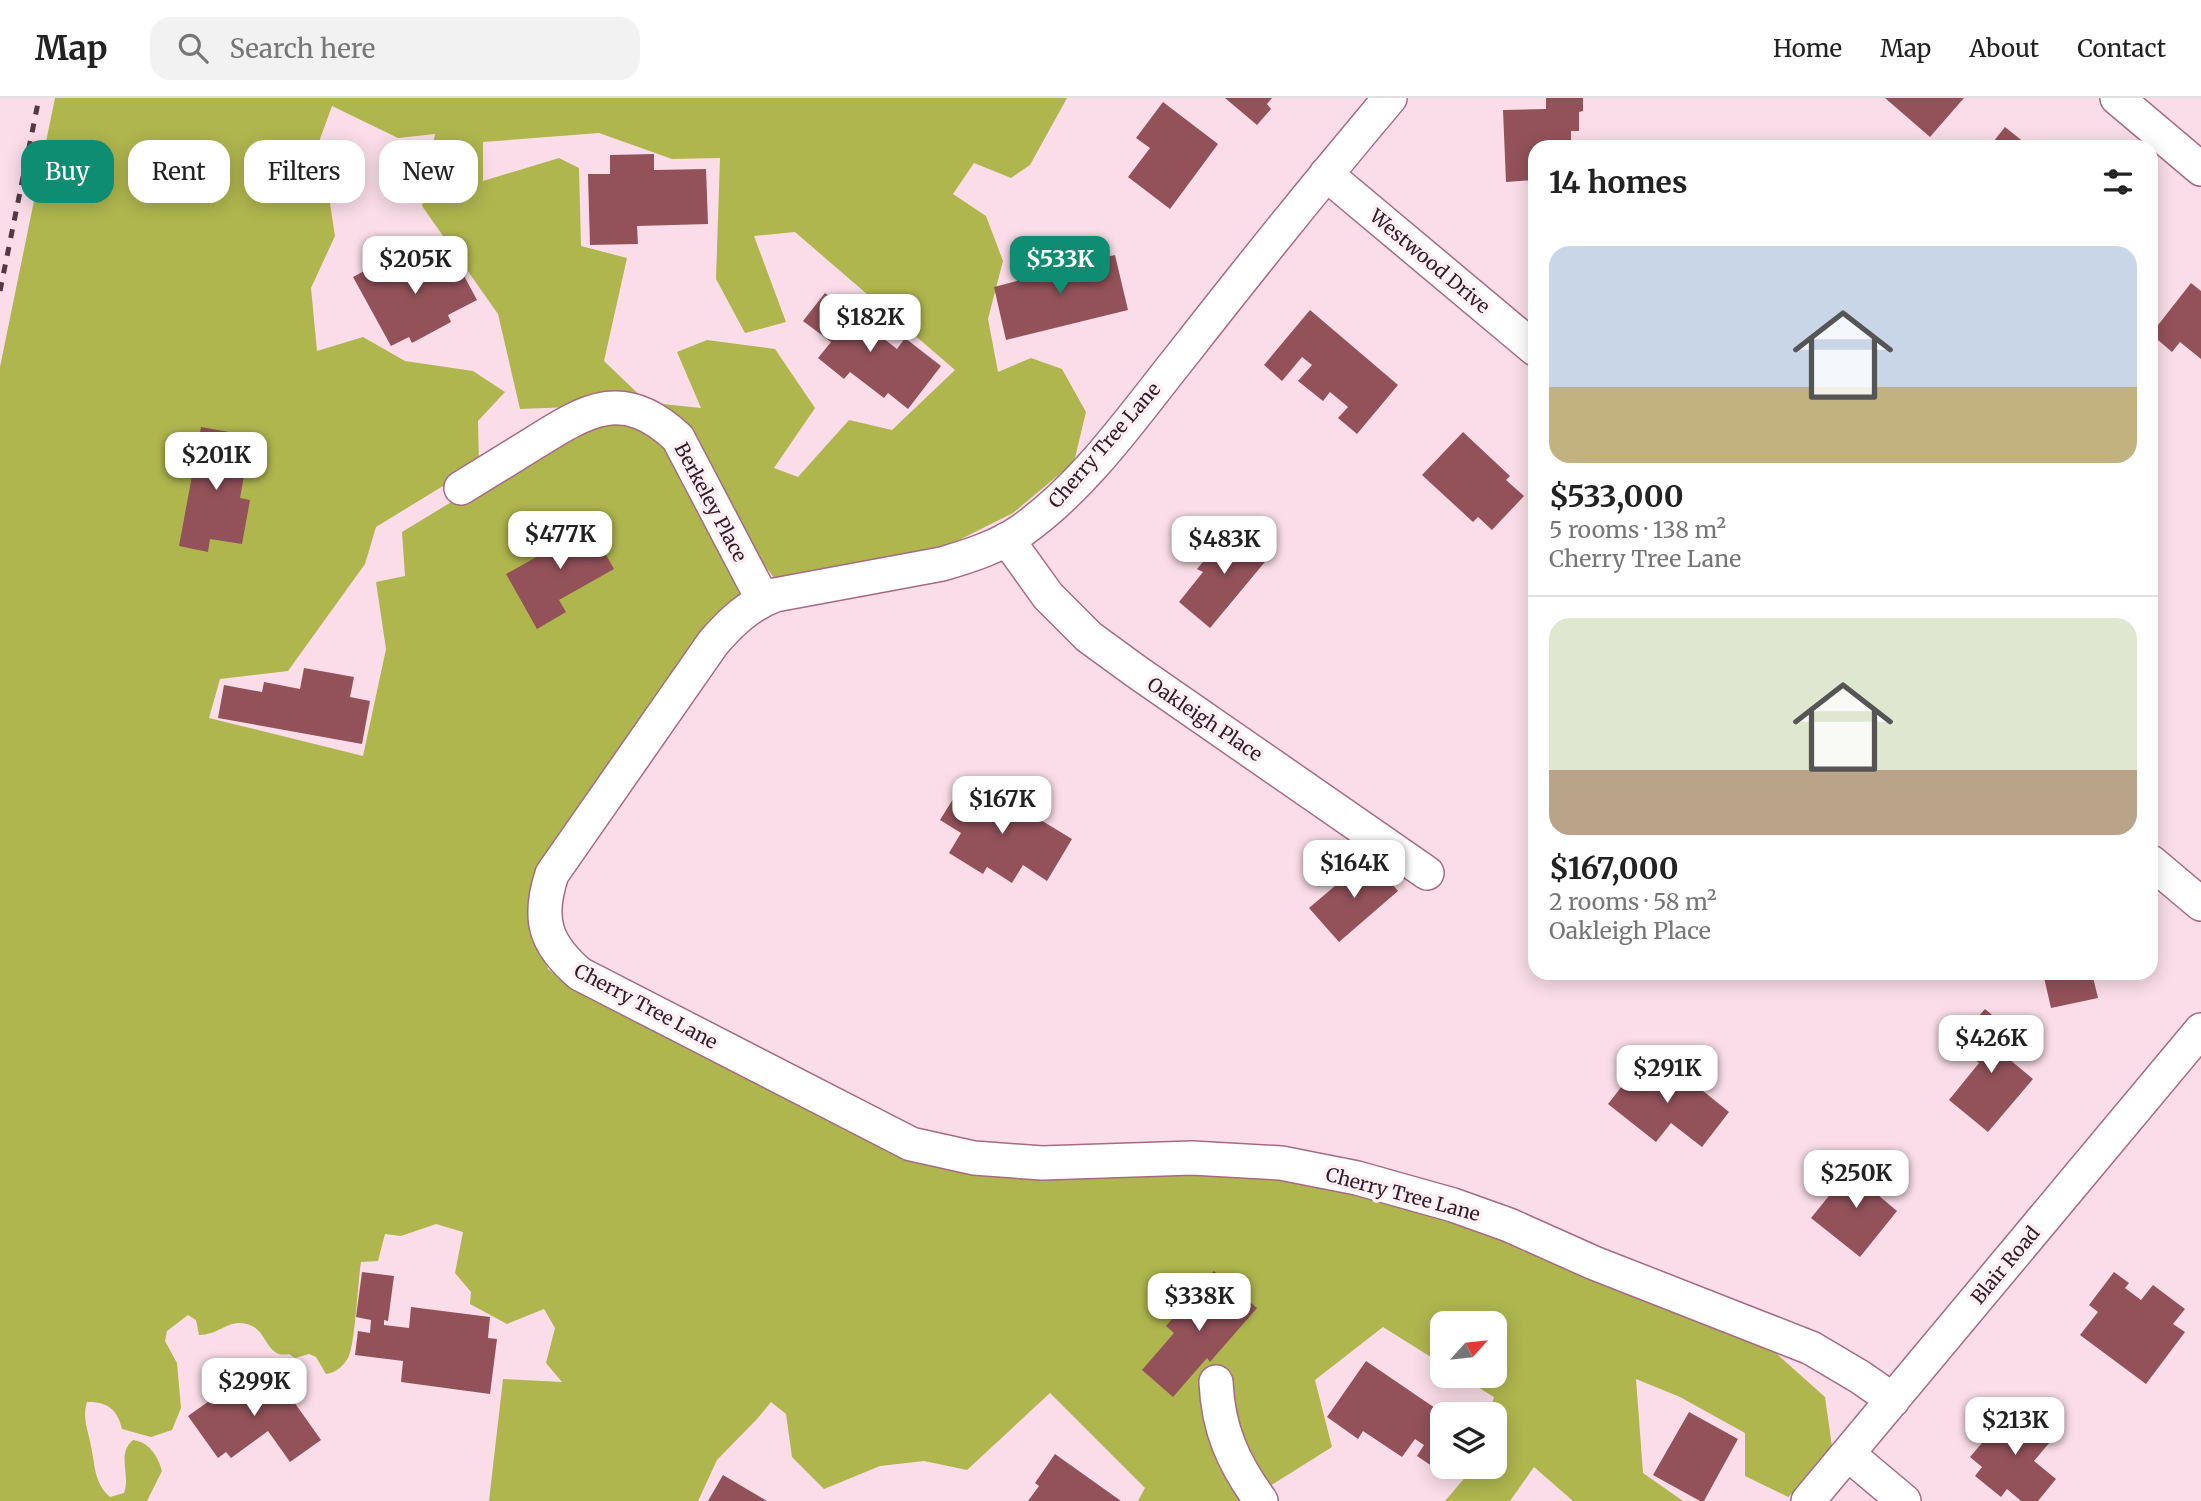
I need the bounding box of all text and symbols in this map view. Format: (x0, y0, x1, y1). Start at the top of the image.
search box (150, 17, 640, 80)
text: Map (35, 28, 108, 69)
icon: search (174, 29, 212, 67)
text: Search here (230, 32, 375, 65)
text: Home (1773, 33, 1842, 64)
text: Map (1880, 33, 1931, 64)
text: About (1969, 33, 2039, 64)
text: Contact (2077, 33, 2166, 64)
chip: Buy (21, 140, 114, 203)
chip: Rent (128, 140, 230, 203)
chip: Filters (244, 140, 365, 203)
chip: New (379, 140, 478, 203)
text: 14 homes (1549, 163, 1687, 201)
icon: filters (2099, 163, 2137, 201)
street label: Westwood Drive (1364, 203, 1495, 318)
pin: $205K (366, 236, 464, 296)
pin: $533K (1011, 236, 1109, 296)
text: $205K (379, 244, 451, 273)
text: $533K (1026, 244, 1094, 273)
icon: home (1780, 292, 1906, 418)
pin: $182K (821, 294, 919, 354)
text: $182K (836, 302, 904, 331)
street label: Cherry Tree Lane (1043, 377, 1165, 513)
pin: $201K (167, 432, 265, 492)
street label: Berkeley Place (670, 438, 753, 566)
text: $201K (181, 440, 251, 469)
text: $533,000 (1549, 477, 1684, 515)
pin: $477K (511, 512, 609, 571)
text: 5 rooms · 138 m² (1549, 515, 1726, 544)
pin: $483K (1175, 517, 1273, 576)
text: $477K (524, 519, 596, 548)
text: $483K (1188, 524, 1260, 553)
text: Cherry Tree Lane (1549, 544, 1741, 573)
icon: home (1780, 664, 1906, 790)
street label: Oakleigh Place (1143, 672, 1267, 766)
pin: $167K (953, 776, 1051, 836)
text: $167K (968, 784, 1036, 813)
pin: $164K (1305, 840, 1403, 900)
text: $164K (1319, 848, 1389, 877)
text: $167,000 (1549, 849, 1679, 887)
text: 2 rooms · 58 m² (1549, 887, 1717, 916)
text: Oakleigh Place (1549, 916, 1711, 945)
street label: Cherry Tree Lane (570, 958, 722, 1054)
pin: $426K (1942, 1016, 2040, 1075)
text: $426K (1955, 1023, 2027, 1052)
pin: $291K (1618, 1046, 1716, 1105)
text: $291K (1633, 1053, 1701, 1082)
pin: $250K (1807, 1150, 1905, 1210)
text: $250K (1820, 1158, 1892, 1187)
street label: Cherry Tree Lane (1323, 1162, 1483, 1226)
street label: Blair Road (1966, 1221, 2044, 1309)
pin: $338K (1150, 1274, 1248, 1333)
text: $338K (1164, 1281, 1234, 1310)
north arrow (1430, 1311, 1507, 1388)
map controls (1430, 1311, 1507, 1479)
pin: $299K (205, 1358, 303, 1418)
text: $299K (218, 1366, 290, 1395)
pin: $213K (1966, 1398, 2064, 1457)
button: layers (1430, 1402, 1507, 1479)
text: $213K (1981, 1405, 2049, 1434)

